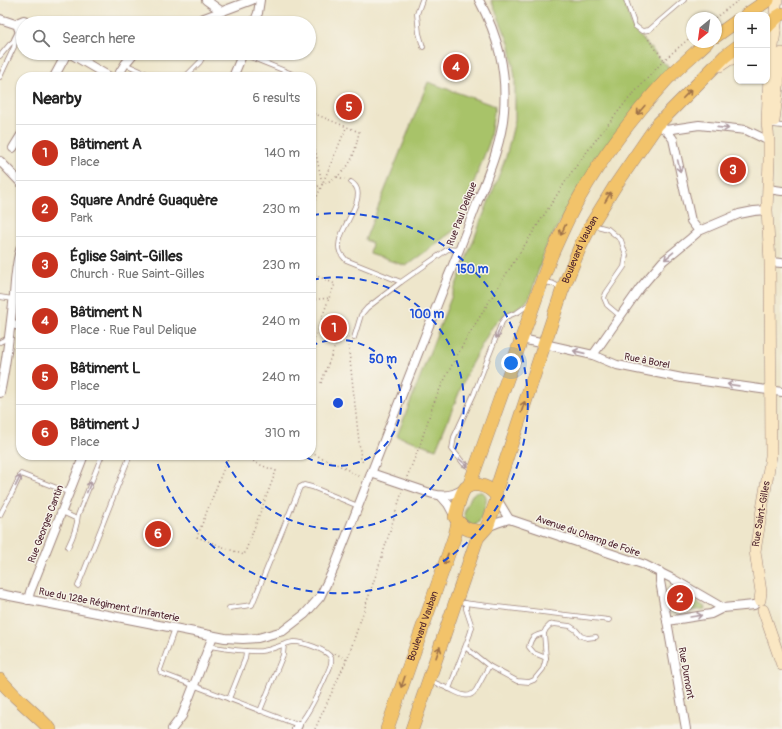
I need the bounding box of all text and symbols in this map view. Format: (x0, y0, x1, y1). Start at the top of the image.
north arrow (686, 12, 722, 48)
map controls (734, 12, 770, 84)
button: + (734, 12, 770, 48)
search box (16, 16, 316, 60)
icon: search (30, 27, 52, 49)
text: Search here (62, 29, 135, 48)
button: − (734, 48, 770, 84)
pin: 4 (443, 52, 469, 82)
text: Nearby (32, 88, 81, 109)
one-way arrow (682, 89, 692, 99)
text: 6 results (253, 90, 300, 106)
pin: 5 (336, 92, 362, 122)
one-way arrow (636, 104, 645, 115)
one-way arrow (716, 124, 729, 131)
text: Bâtiment A (70, 135, 142, 154)
text: 1 (42, 145, 48, 161)
text: 140 m (264, 145, 300, 161)
text: Place (70, 154, 99, 170)
pin: 3 (720, 155, 746, 185)
one-way arrow (675, 159, 683, 172)
street label: Rue Paul Delique (444, 180, 480, 247)
text: Square André Guaquère (70, 191, 218, 210)
one-way arrow (605, 191, 613, 203)
text: 2 (41, 201, 49, 217)
text: 230 m (263, 201, 300, 217)
text: Park (70, 210, 93, 226)
street label: Boulevard Vauban (560, 213, 601, 285)
one-way arrow (559, 224, 566, 236)
text: Église Saint-Gilles (70, 247, 182, 266)
one-way arrow (663, 252, 674, 261)
text: 3 (41, 257, 49, 273)
text: 230 m (263, 257, 300, 273)
text: 150 m (456, 262, 489, 277)
text: Church · Rue Saint-Gilles (70, 266, 204, 282)
text: Bâtiment N (70, 303, 142, 322)
text: 100 m (410, 307, 445, 322)
text: 4 (41, 313, 49, 329)
text: 240 m (262, 313, 300, 329)
pin: 1 (321, 313, 347, 343)
text: Place · Rue Paul Delique (70, 322, 196, 338)
one-way arrow (493, 326, 501, 338)
one-way arrow (573, 348, 586, 355)
street label: Rue à Borel (623, 351, 671, 371)
text: 50 m (369, 352, 397, 367)
your location (501, 353, 521, 373)
text: Bâtiment L (70, 359, 140, 378)
text: 5 (41, 369, 49, 385)
text: 240 m (262, 369, 300, 385)
text: Place (70, 378, 99, 394)
one-way arrow (726, 381, 739, 389)
centre of rings (331, 396, 345, 410)
one-way arrow (520, 401, 527, 414)
text: Bâtiment J (70, 415, 139, 434)
text: 6 (41, 425, 49, 441)
text: 310 m (264, 425, 300, 441)
text: Place (70, 434, 99, 450)
one-way arrow (459, 458, 470, 467)
one-way arrow (15, 475, 22, 487)
street label: Rue Saint-Gilles (750, 480, 773, 548)
one-way arrow (86, 481, 94, 493)
street label: Rue Georges Cantin (26, 483, 66, 565)
street label: Avenue du Champ de Foire (534, 513, 642, 559)
pin: 6 (145, 519, 171, 549)
one-way arrow (442, 553, 450, 565)
pin: 2 (667, 583, 693, 613)
street label: Rue du 128e Régiment d'Infanterie (38, 585, 180, 625)
street label: Boulevard Vauban (405, 589, 441, 663)
one-way arrow (689, 612, 702, 620)
one-way arrow (435, 646, 442, 659)
street label: Rue Dumont (676, 646, 697, 701)
one-way arrow (399, 675, 406, 688)

